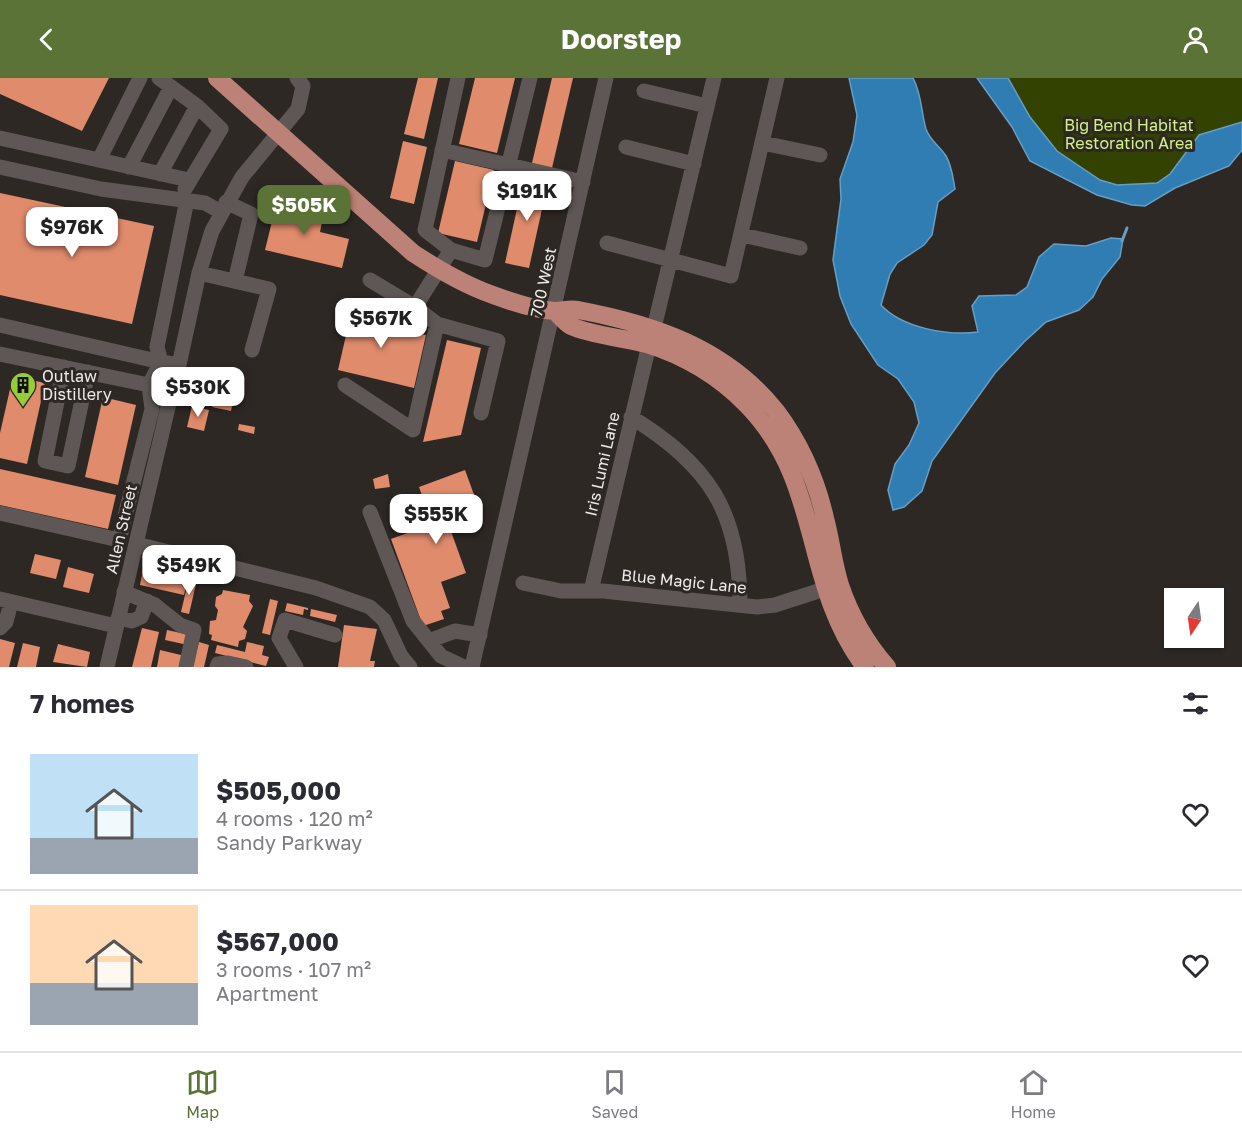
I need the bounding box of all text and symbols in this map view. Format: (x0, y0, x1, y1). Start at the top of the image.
icon: back (30, 23, 63, 56)
text: Doorstep (561, 23, 681, 55)
icon: person (1179, 23, 1212, 56)
park label: Big Bend Habitat Restoration Area (1064, 115, 1194, 153)
pin: $191K (485, 171, 569, 222)
text: $191K (496, 178, 558, 202)
pin: $505K (262, 185, 346, 236)
text: $505K (271, 192, 337, 216)
pin: $976K (30, 207, 114, 258)
text: $976K (40, 214, 104, 238)
street label: 700 West (526, 245, 560, 319)
pin: $567K (339, 298, 423, 349)
text: $567K (349, 305, 413, 329)
place label: Outlaw Distillery (42, 366, 112, 404)
pin: $530K (156, 367, 240, 418)
building icon: Outlaw Distillery (8, 370, 38, 408)
text: $530K (165, 374, 231, 398)
street label: Iris Lumi Lane (580, 410, 624, 518)
street label: Allen Street (101, 482, 141, 576)
pin: $555K (394, 494, 478, 545)
text: $555K (404, 501, 468, 525)
pin: $549K (147, 545, 231, 596)
text: $549K (156, 552, 222, 576)
street label: Blue Magic Lane (620, 564, 748, 598)
north arrow (1164, 588, 1224, 648)
map controls (1164, 588, 1224, 648)
icon: filters (1179, 687, 1212, 720)
text: 7 homes (30, 688, 135, 719)
text: $505,000 (216, 775, 341, 806)
icon: home (78, 778, 150, 850)
icon: heart (1179, 798, 1212, 831)
text: 4 rooms · 120 m² (216, 806, 373, 830)
text: Sandy Parkway (216, 830, 362, 854)
text: $567,000 (216, 926, 339, 957)
icon: home (78, 929, 150, 1001)
icon: heart (1179, 949, 1212, 982)
text: 3 rooms · 107 m² (216, 957, 371, 981)
text: Apartment (216, 981, 319, 1005)
tab: Map (186, 1066, 219, 1122)
tab: Saved (592, 1066, 638, 1122)
tab: Home (1011, 1066, 1056, 1122)

